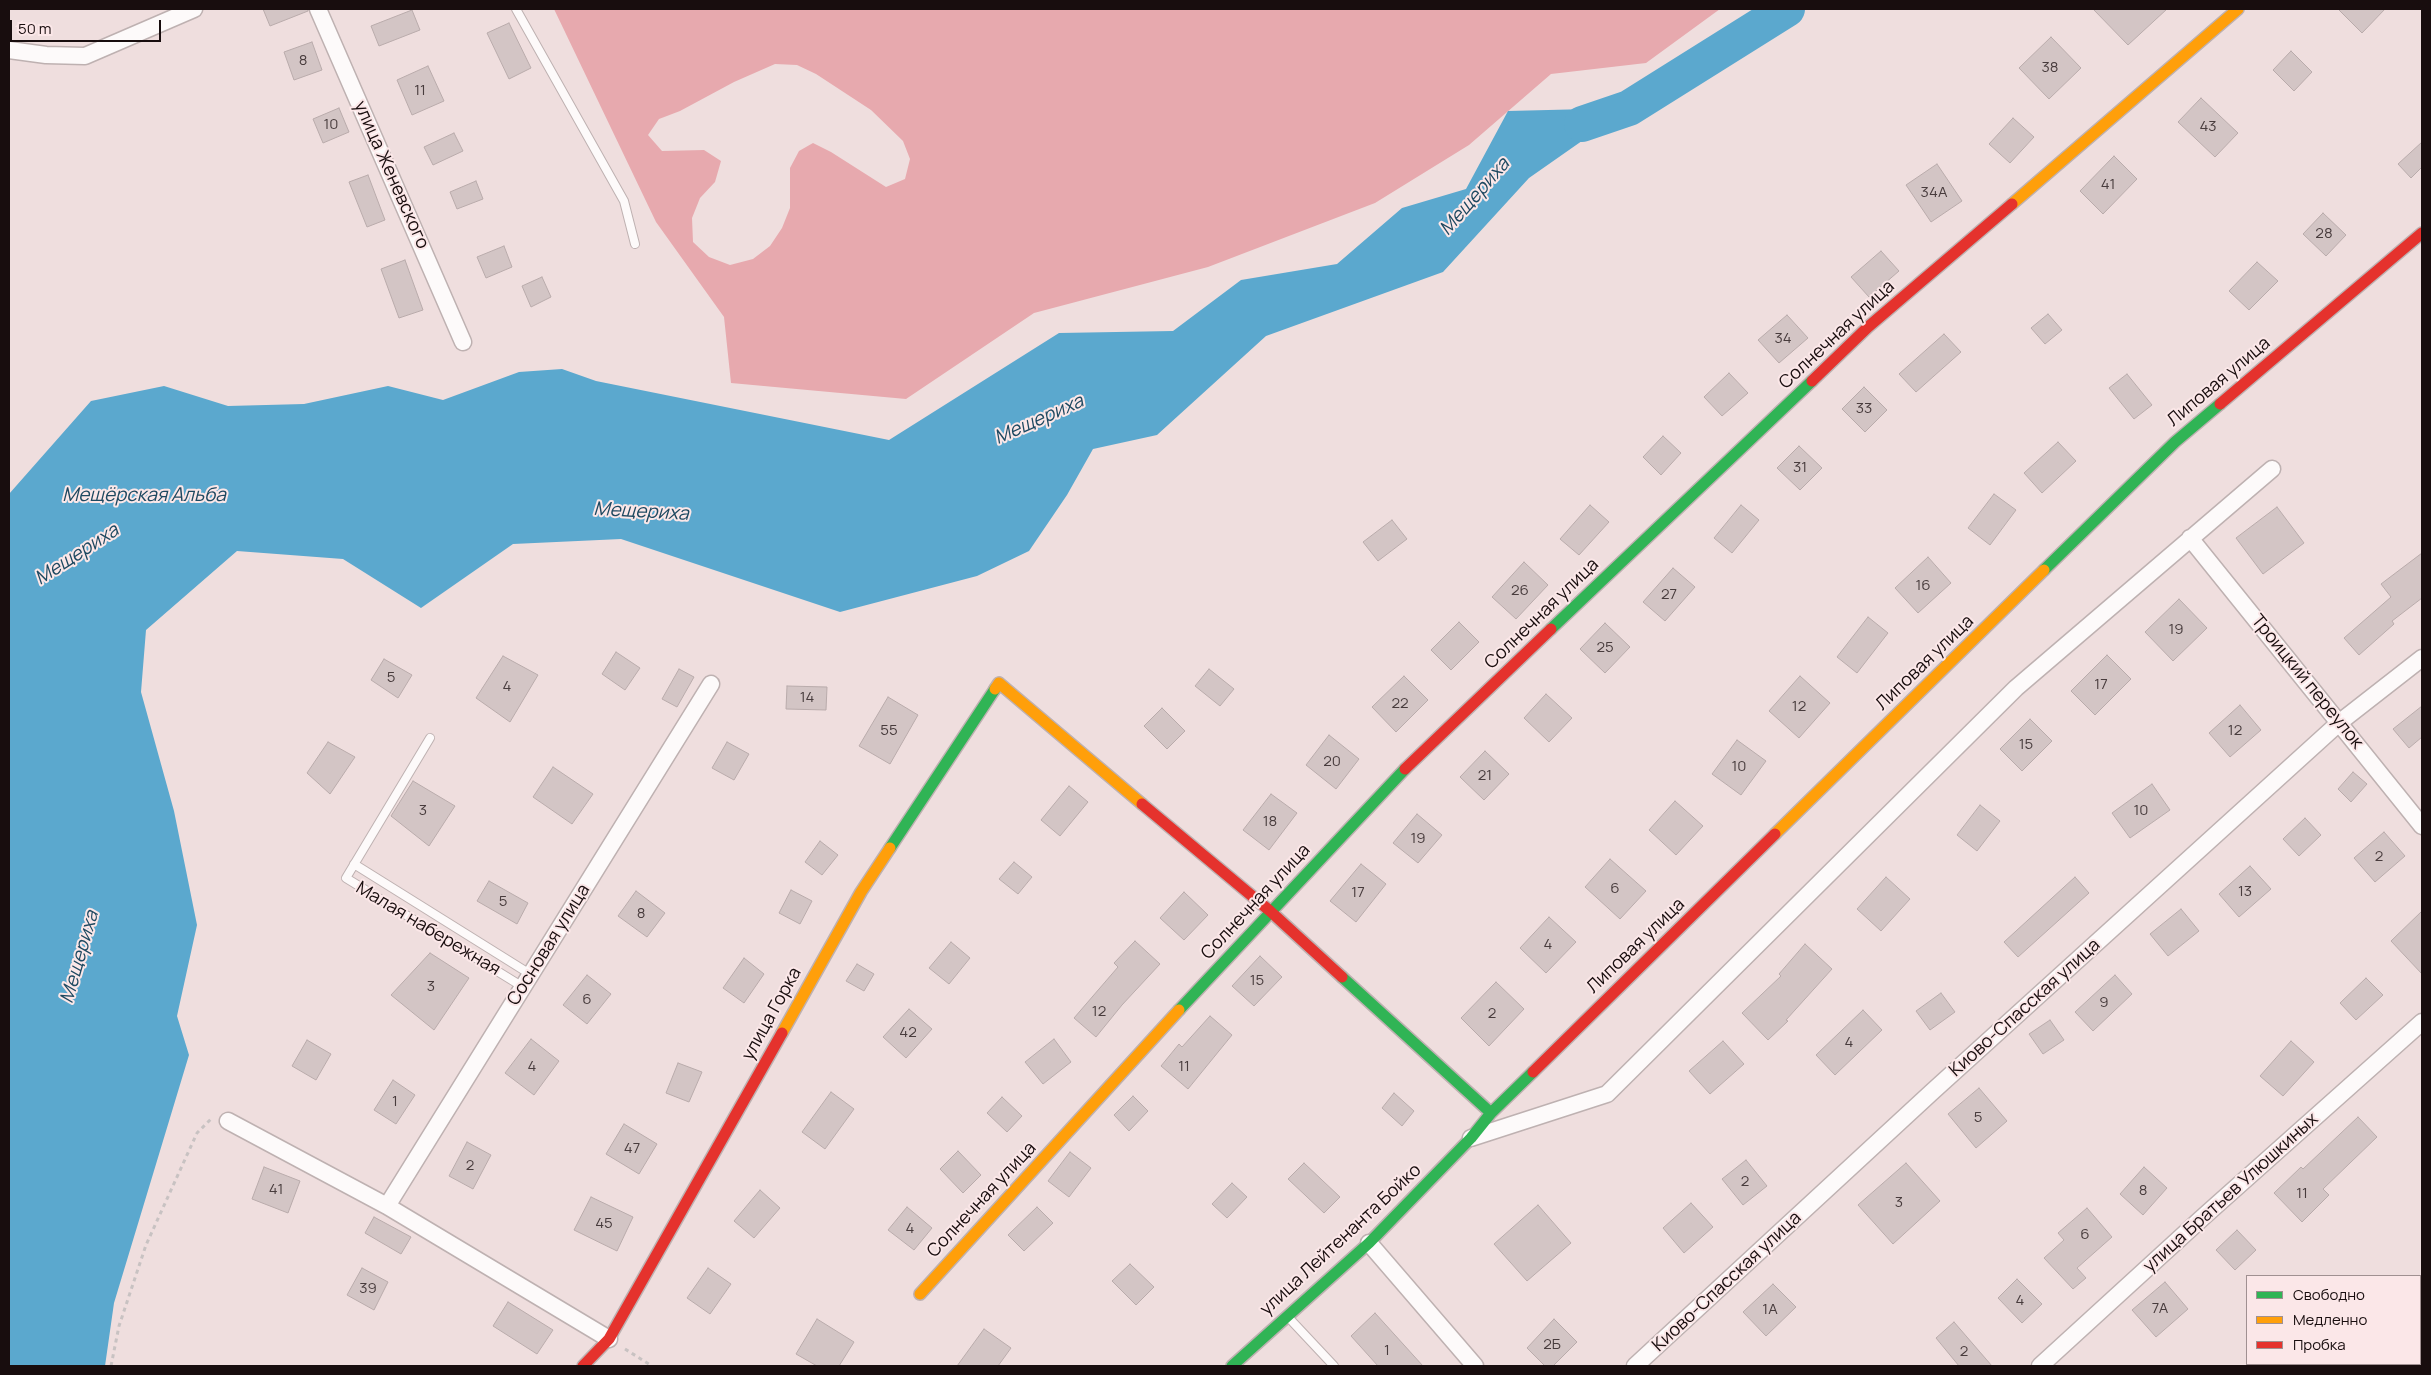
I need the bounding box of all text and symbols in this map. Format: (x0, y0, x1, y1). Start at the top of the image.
scale bar (12, 10, 164, 42)
text: 50 m (18, 18, 52, 39)
house number: 8 (299, 52, 307, 70)
house number: 38 (2041, 59, 2059, 77)
house number: 11 (414, 82, 426, 100)
street label: улица Женевского (349, 98, 433, 252)
house number: 10 (324, 116, 338, 134)
house number: 43 (2199, 118, 2217, 136)
water label: Мещериха (1435, 154, 1515, 240)
house number: 41 (2101, 176, 2115, 194)
house number: 34А (1921, 184, 1947, 202)
house number: 28 (2315, 225, 2333, 243)
street label: Солнечная улица (1775, 276, 1899, 394)
house number: 34 (1774, 330, 1792, 348)
street label: Липовая улица (2163, 333, 2275, 431)
water label: Мещериха (991, 390, 1087, 450)
house number: 33 (1856, 400, 1872, 418)
house number: 31 (1793, 459, 1807, 477)
water label: Мещёрская Альба (62, 485, 226, 507)
water label: Мещериха (593, 498, 689, 526)
water label: Мещериха (31, 520, 123, 590)
street label: Солнечная улица (1481, 554, 1603, 674)
house number: 16 (1915, 577, 1931, 595)
house number: 26 (1511, 582, 1529, 600)
house number: 27 (1661, 586, 1677, 604)
street label: Липовая улица (1872, 611, 1978, 715)
street label: Троицкий переулок (2246, 611, 2368, 753)
house number: 19 (2168, 621, 2184, 639)
house number: 25 (1596, 639, 1614, 657)
house number: 5 (387, 669, 395, 687)
house number: 17 (2094, 676, 2108, 694)
house number: 4 (503, 678, 511, 696)
house number: 14 (800, 689, 814, 707)
house number: 22 (1391, 695, 1409, 713)
house number: 12 (1792, 698, 1806, 716)
house number: 55 (880, 722, 898, 740)
house number: 12 (2228, 722, 2242, 740)
house number: 15 (2019, 736, 2033, 754)
house number: 20 (1323, 753, 1341, 771)
house number: 10 (1732, 758, 1746, 776)
house number: 21 (1478, 767, 1492, 785)
house number: 3 (419, 802, 427, 820)
house number: 10 (2134, 802, 2148, 820)
house number: 18 (1263, 813, 1277, 831)
house number: 19 (1410, 830, 1426, 848)
street label: Солнечная улица (1197, 840, 1315, 964)
house number: 2 (2375, 848, 2383, 866)
street label: Малая набережная (352, 877, 504, 981)
street label: Сосновая улица (503, 880, 595, 1010)
house number: 6 (1610, 880, 1620, 898)
house number: 13 (2238, 883, 2252, 901)
house number: 17 (1351, 884, 1365, 902)
house number: 5 (499, 893, 507, 911)
street label: Липовая улица (1583, 894, 1689, 998)
house number: 8 (637, 905, 645, 923)
water label: Мещериха (56, 908, 104, 1006)
street label: Киово-Спасская улица (1945, 935, 2105, 1081)
house number: 4 (1544, 936, 1552, 954)
street label: улица Горка (738, 964, 806, 1064)
house number: 15 (1250, 972, 1264, 990)
house number: 3 (427, 978, 435, 996)
house number: 6 (582, 991, 592, 1009)
house number: 9 (2099, 994, 2109, 1012)
house number: 12 (1092, 1003, 1106, 1021)
house number: 2 (1488, 1005, 1496, 1023)
house number: 42 (899, 1024, 917, 1042)
house number: 4 (1845, 1034, 1853, 1052)
house number: 4 (528, 1058, 536, 1076)
house number: 11 (1178, 1058, 1190, 1076)
house number: 1 (392, 1093, 398, 1111)
house number: 5 (1974, 1109, 1982, 1127)
street label: улица Братьев Улюшкиных (2139, 1109, 2323, 1277)
street label: Солнечная улица (923, 1138, 1041, 1262)
house number: 47 (624, 1140, 640, 1158)
house number: 2 (466, 1157, 474, 1175)
street label: улица Лейтенанта Бойко (1256, 1160, 1426, 1320)
house number: 2 (1741, 1173, 1749, 1191)
house number: 41 (269, 1181, 283, 1199)
house number: 8 (2139, 1182, 2147, 1200)
house number: 11 (2296, 1185, 2308, 1203)
house number: 3 (1895, 1194, 1903, 1212)
street label: Киово-Спасская улица (1648, 1207, 1806, 1357)
house number: 45 (595, 1215, 613, 1233)
house number: 4 (906, 1220, 914, 1238)
house number: 6 (2080, 1226, 2090, 1244)
legend (2246, 1275, 2421, 1365)
house number: 39 (359, 1280, 377, 1298)
text: Свободно (2293, 1284, 2365, 1305)
house number: 4 (2016, 1292, 2024, 1310)
house number: 7А (2152, 1300, 2168, 1318)
house number: 1А (1762, 1301, 1778, 1319)
text: Медленно (2293, 1309, 2367, 1330)
text: Пробка (2293, 1334, 2346, 1355)
house number: 2Б (1543, 1336, 1561, 1354)
house number: 1 (1384, 1342, 1390, 1360)
house number: 2 (1960, 1343, 1968, 1361)

